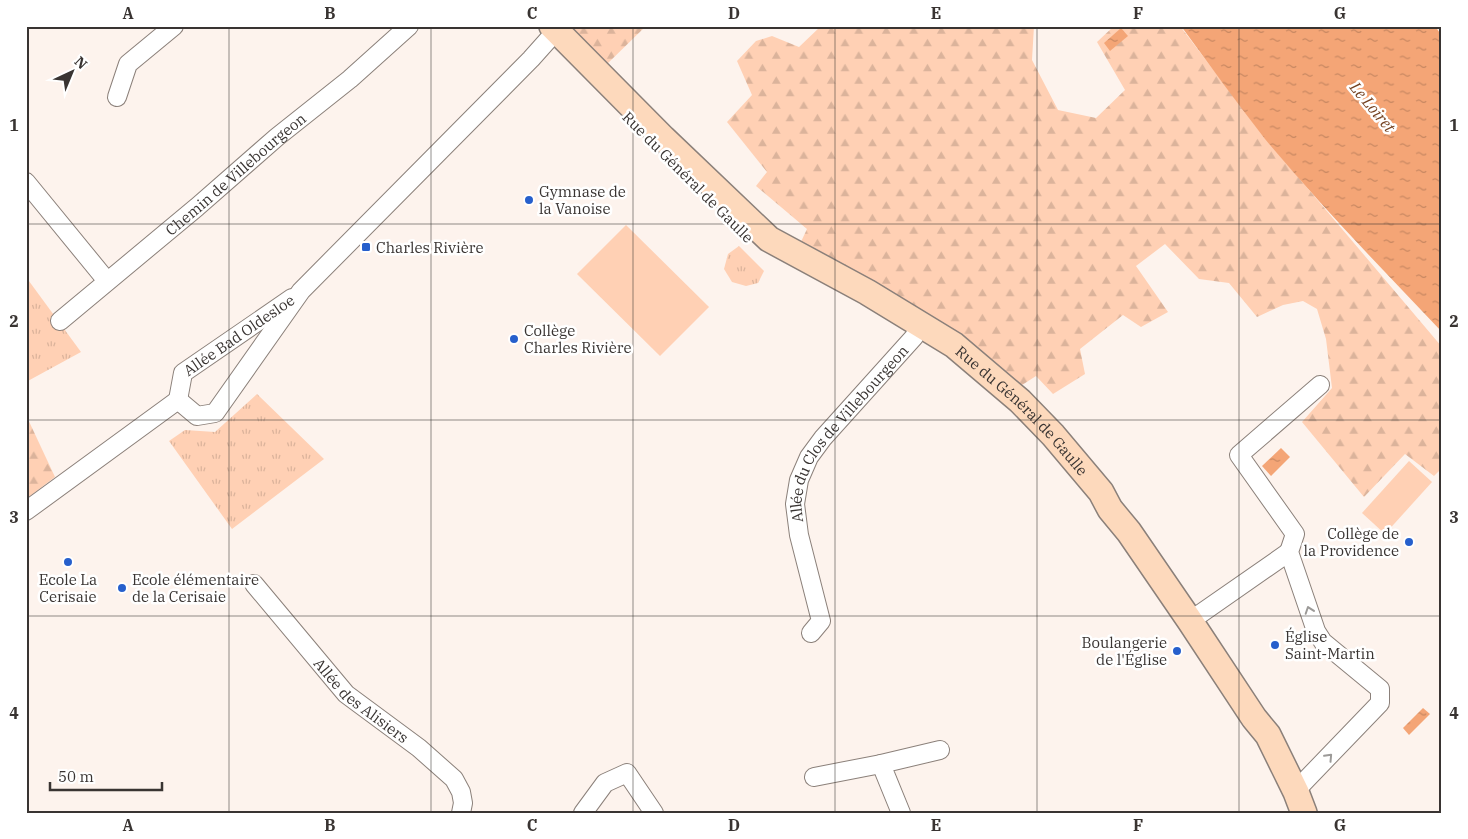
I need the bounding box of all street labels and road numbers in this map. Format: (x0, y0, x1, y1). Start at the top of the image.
street label: Rue du Général de Gaulle (618, 107, 758, 247)
street label: Chemin de Villebourgeon (161, 108, 310, 239)
street label: Allée Bad Oldesloe (179, 290, 298, 380)
street label: Allée du Clos de Villebourgeon (786, 340, 912, 524)
street label: Rue du Général de Gaulle (952, 341, 1092, 479)
street label: Allée des Alisiers (310, 654, 413, 747)

